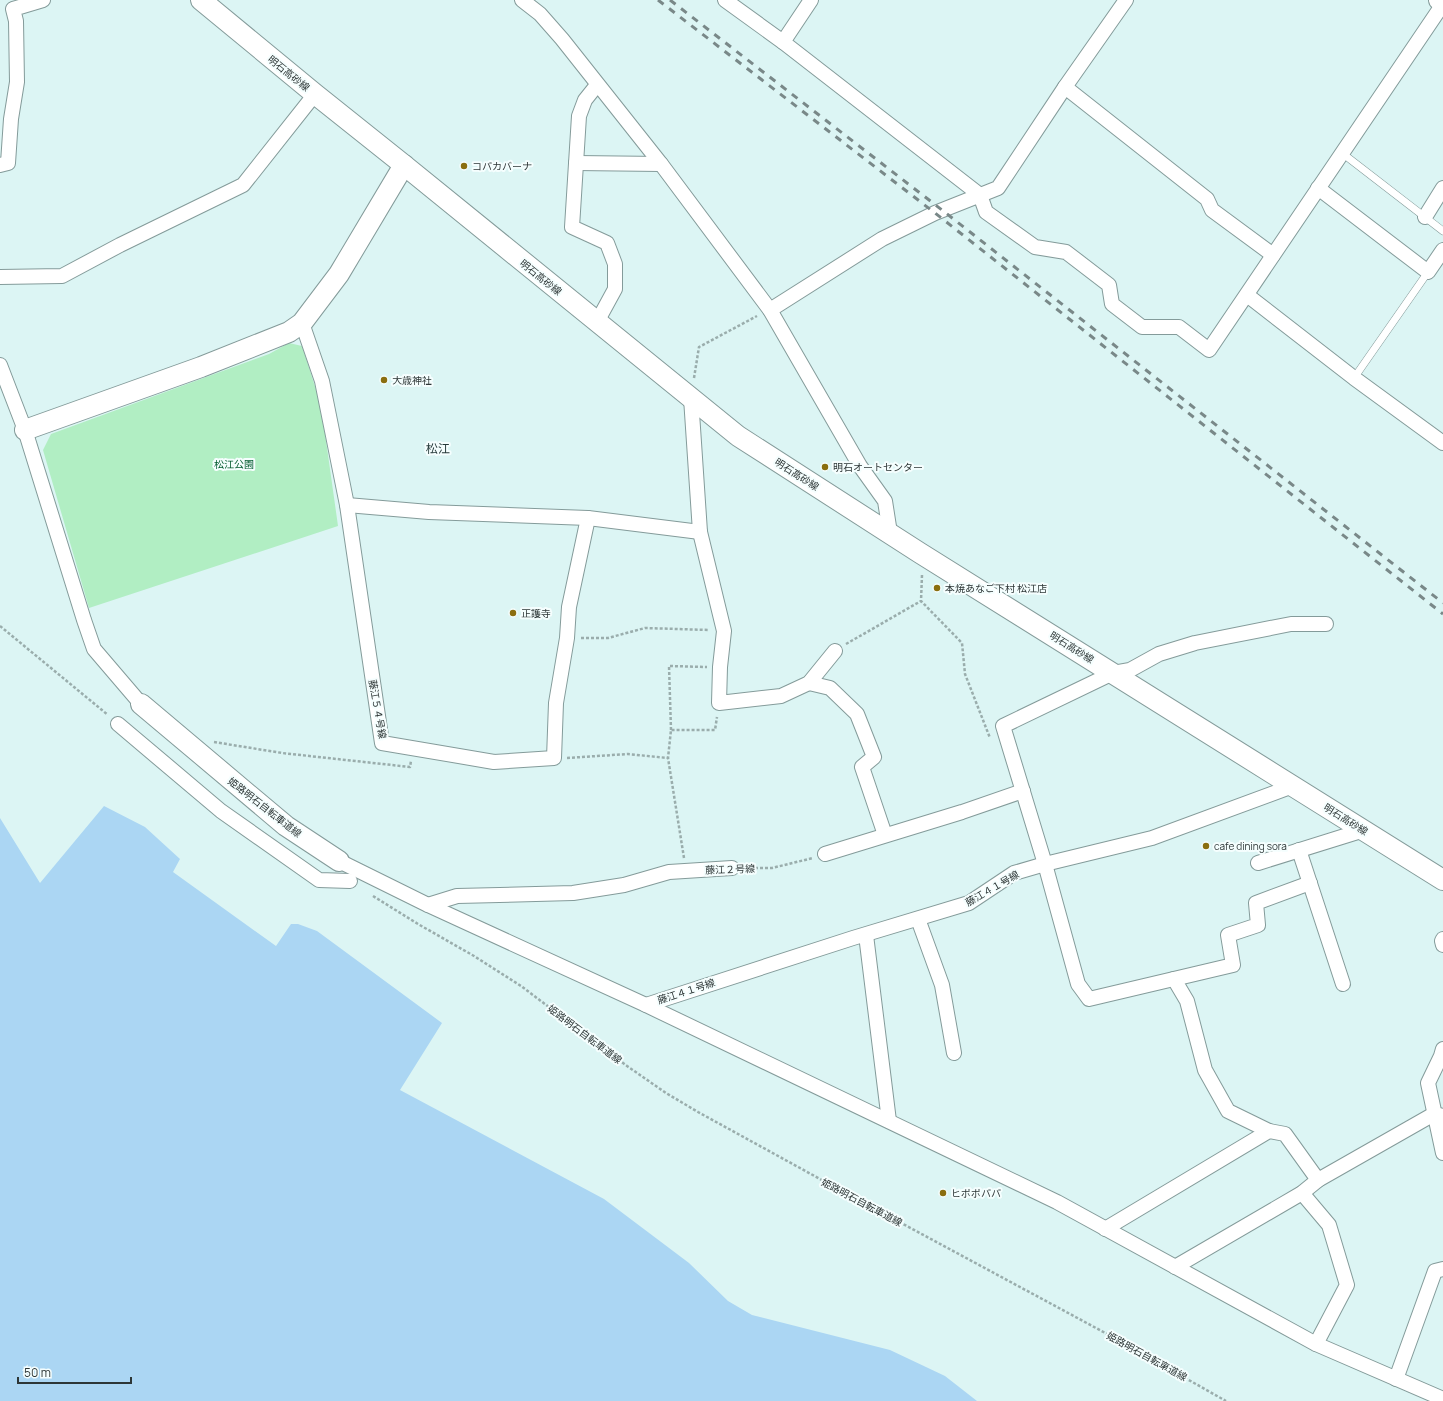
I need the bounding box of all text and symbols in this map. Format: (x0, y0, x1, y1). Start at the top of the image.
street label: 明石高砂線 (265, 52, 313, 94)
place label: コパカバーナ (472, 159, 532, 173)
marker: コパカバーナ (459, 161, 469, 171)
street label: 明石高砂線 (517, 256, 565, 298)
place label: 大歳神社 (392, 373, 432, 387)
marker: 大歳神社 (379, 375, 389, 385)
district label: 松江 (426, 440, 450, 457)
street label: 明石高砂線 (772, 455, 822, 493)
park label: 松江公園 (214, 457, 254, 471)
place label: 明石オートセンター (833, 460, 923, 474)
marker: 明石オートセンター (820, 462, 830, 472)
place label: 本焼あなご下村 松江店 (945, 581, 1047, 595)
marker: 本焼あなご下村 松江店 (932, 583, 942, 593)
place label: 正護寺 (521, 606, 551, 620)
marker: 正護寺 (508, 608, 518, 618)
street label: 明石高砂線 (1047, 628, 1097, 666)
street label: 藤江５４号線 (366, 678, 390, 740)
street label: 姫路明石自転車道線 (225, 774, 305, 840)
street label: 明石高砂線 (1321, 800, 1371, 838)
place label: cafe dining sora (1214, 839, 1287, 853)
marker: cafe dining sora (1201, 841, 1211, 851)
street label: 藤江２号線 (705, 861, 755, 877)
street label: 藤江４１号線 (963, 867, 1021, 909)
street label: 藤江４１号線 (655, 975, 717, 1007)
street label: 姫路明石自転車道線 (545, 1001, 625, 1067)
street label: 姫路明石自転車道線 (819, 1175, 905, 1229)
place label: ヒポポパパ (951, 1186, 1001, 1200)
marker: ヒポポパパ (938, 1188, 948, 1198)
street label: 姫路明石自転車道線 (1104, 1328, 1190, 1384)
scale bar (18, 1359, 131, 1385)
text: 50 m (24, 1364, 51, 1381)

